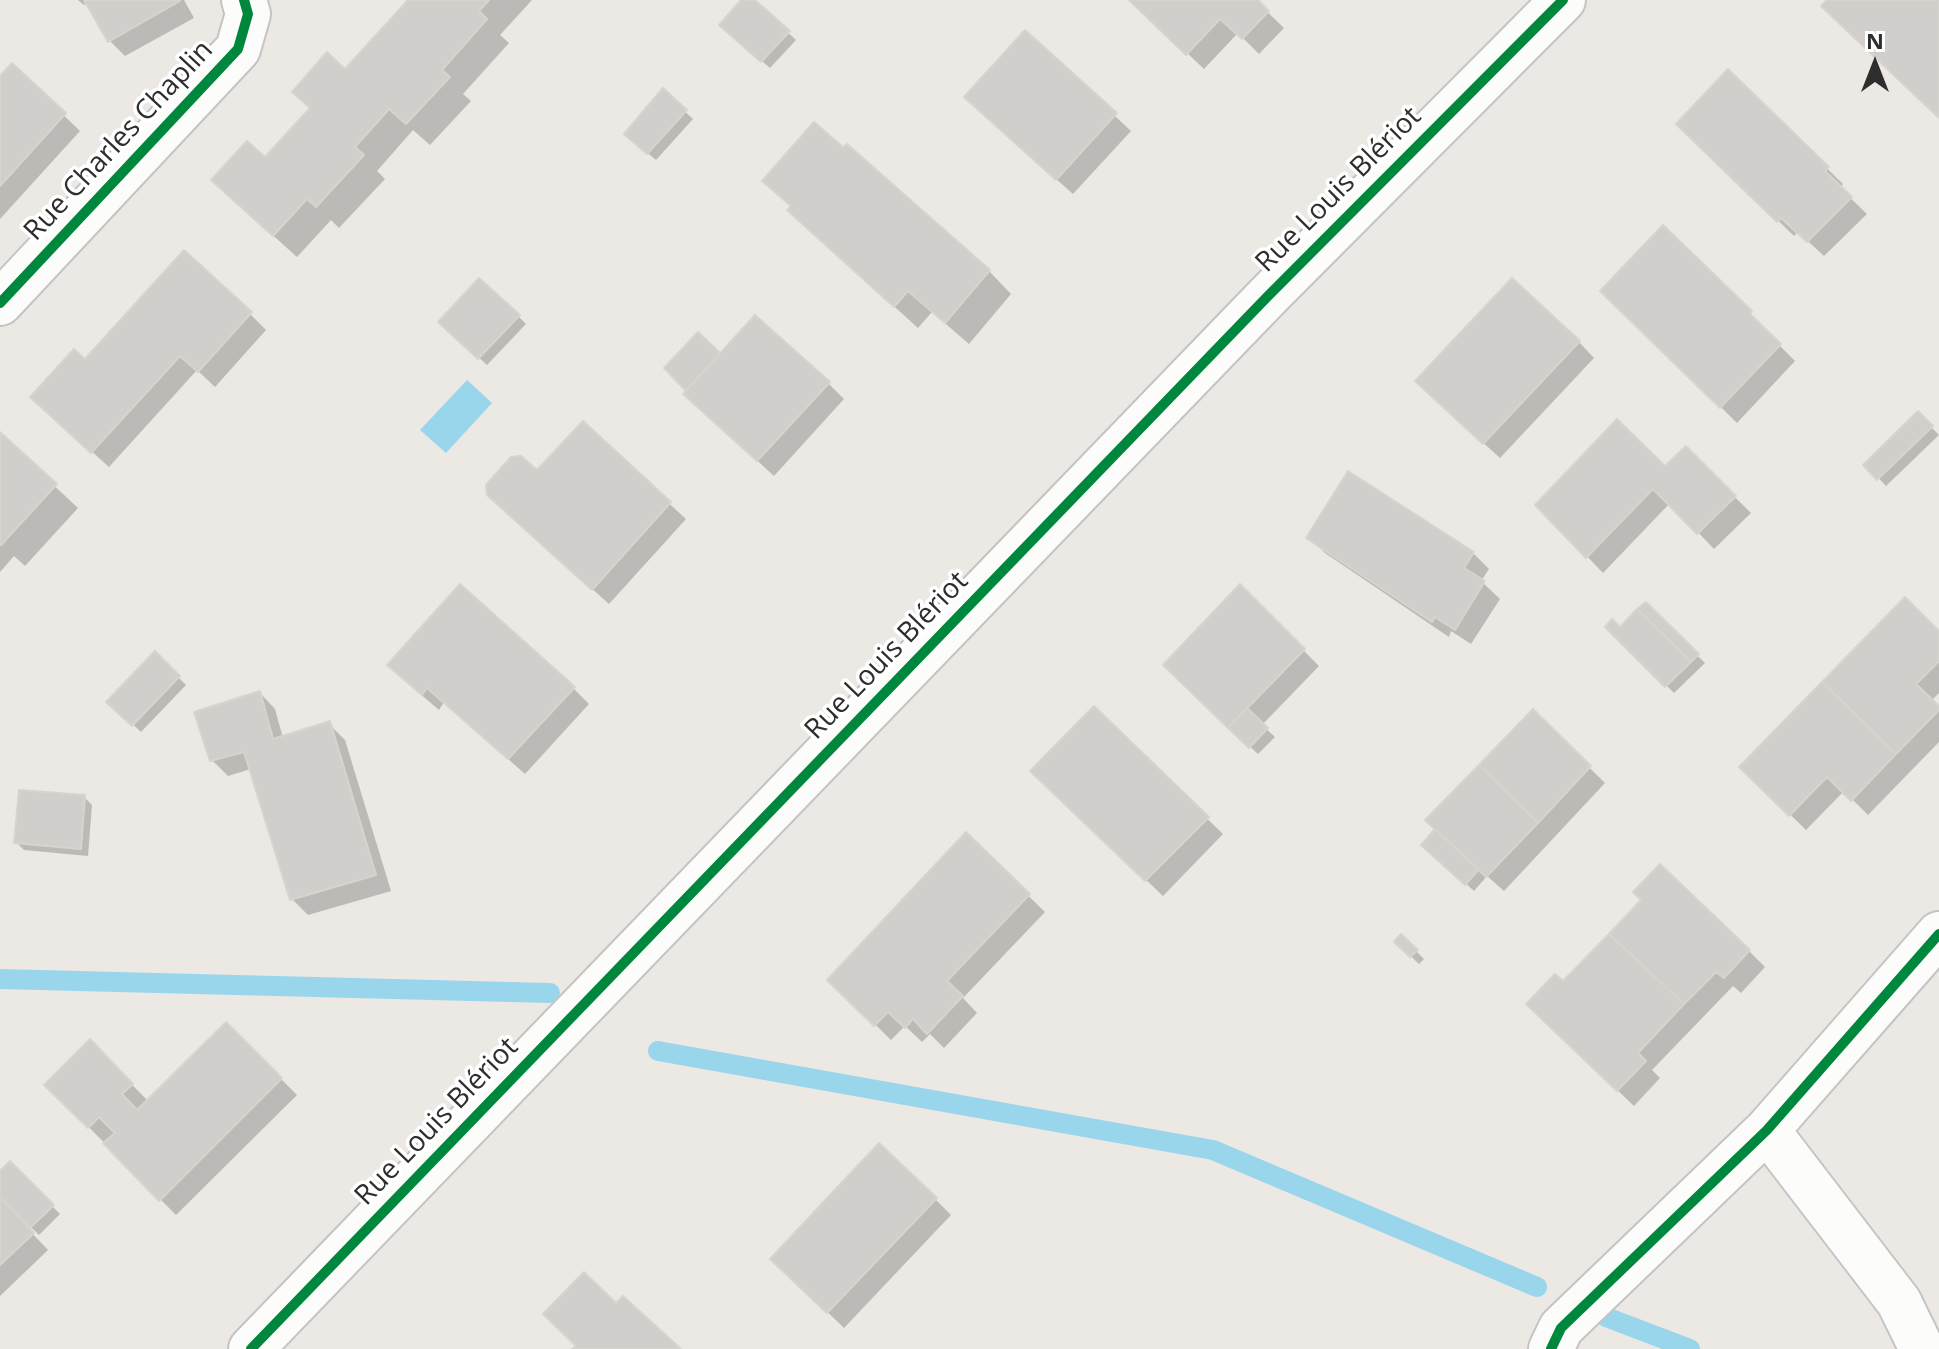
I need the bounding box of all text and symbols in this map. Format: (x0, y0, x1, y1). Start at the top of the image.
north arrow (1835, 24, 1915, 104)
text: N (1866, 25, 1884, 55)
street label: Rue Charles Chaplin (18, 34, 220, 248)
street label: Rue Louis Blériot (1249, 100, 1429, 280)
street label: Rue Louis Blériot (799, 565, 975, 747)
street label: Rue Louis Blériot (349, 1031, 525, 1213)

